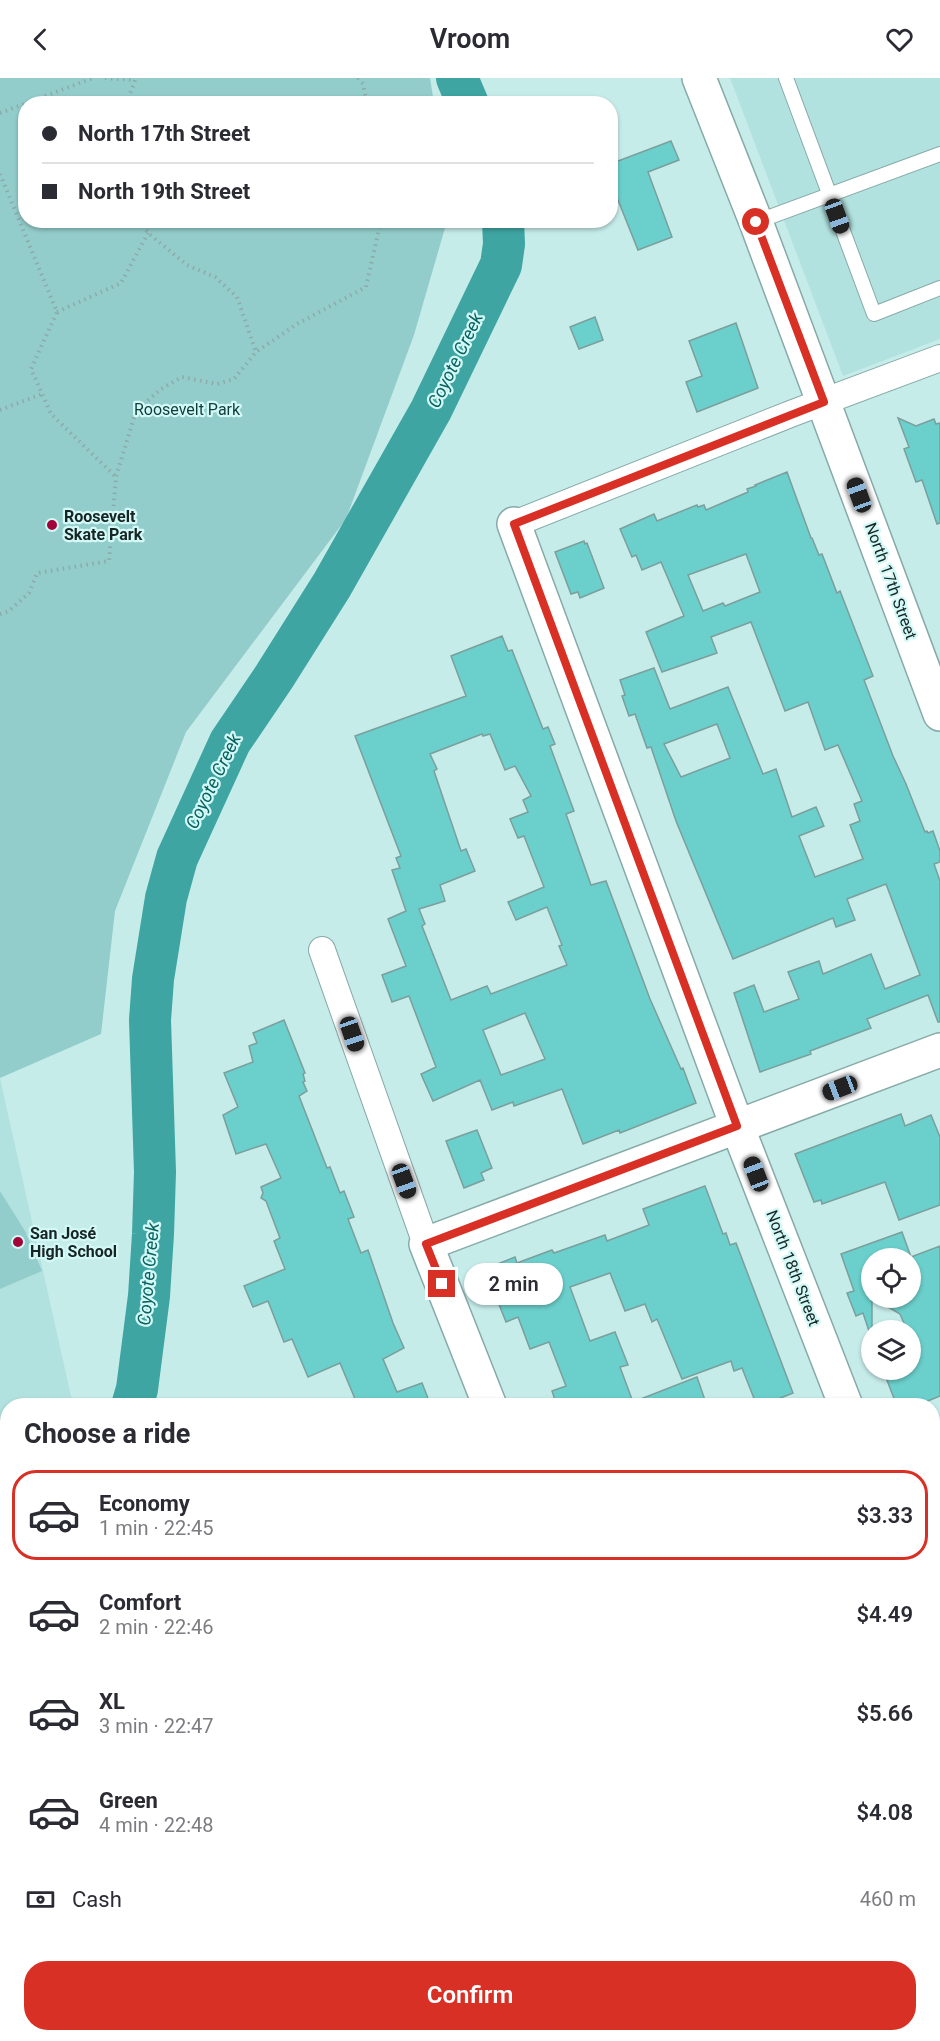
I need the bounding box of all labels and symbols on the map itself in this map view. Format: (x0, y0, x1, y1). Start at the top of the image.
car (822, 196, 852, 236)
route start (742, 208, 769, 235)
water label: Coyote Creek (423, 308, 488, 411)
park label: Roosevelt Park (134, 400, 241, 419)
car (844, 475, 874, 515)
place label: Roosevelt Skate Park (64, 507, 143, 544)
marker: Roosevelt Skate Park (45, 518, 59, 532)
street label: North 17th Street (861, 520, 921, 642)
water label: Coyote Creek (181, 729, 246, 832)
car (338, 1014, 366, 1054)
car (820, 1073, 860, 1103)
car (741, 1154, 771, 1194)
car (389, 1161, 419, 1201)
street label: North 18th Street (762, 1207, 824, 1329)
water label: Coyote Creek (133, 1221, 163, 1326)
place label: San José High School (30, 1224, 117, 1261)
marker: San José High School (11, 1235, 25, 1249)
callout: 2 min (463, 1263, 562, 1305)
route end (428, 1270, 455, 1297)

